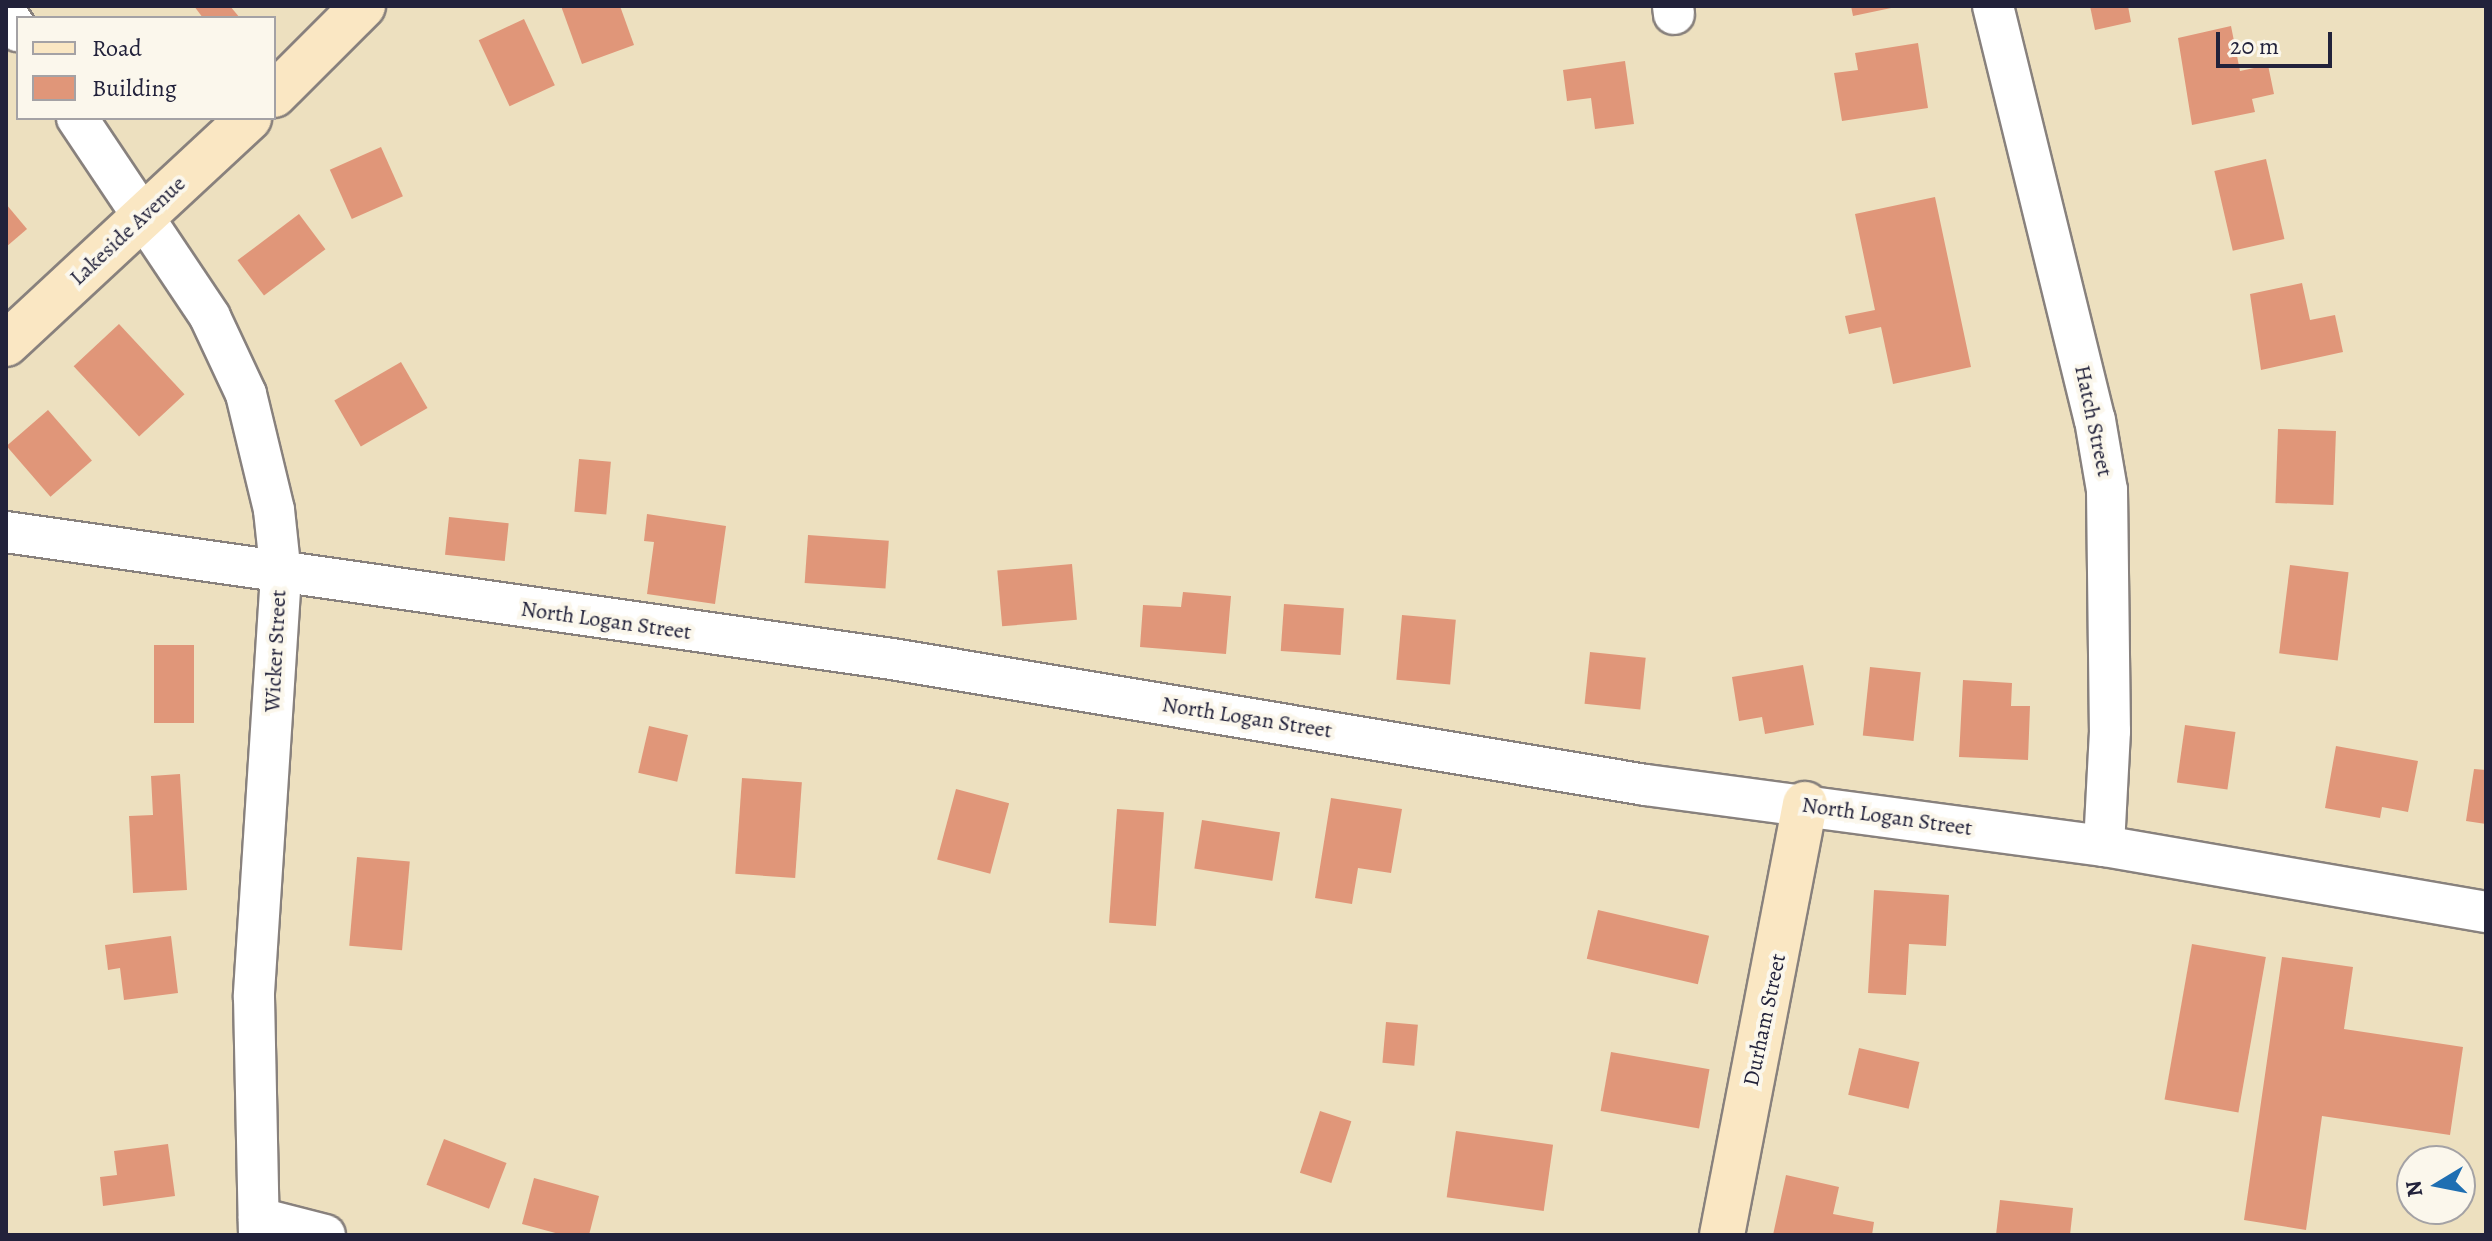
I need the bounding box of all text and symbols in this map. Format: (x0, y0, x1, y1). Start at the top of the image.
legend (16, 16, 276, 120)
scale bar (2220, 16, 2336, 66)
text: 20 m (2230, 30, 2279, 62)
text: Road (92, 32, 142, 64)
text: Building (92, 72, 177, 104)
street label: Lakeside Avenue (65, 171, 191, 291)
street label: Hatch Street (2068, 363, 2118, 479)
street label: Wicker Street (260, 589, 292, 713)
street label: North Logan Street (519, 596, 693, 646)
street label: North Logan Street (1160, 692, 1334, 744)
street label: North Logan Street (1800, 792, 1974, 842)
street label: Durham Street (1738, 951, 1792, 1089)
north arrow (2396, 1145, 2476, 1225)
text: N (2398, 1178, 2430, 1199)

